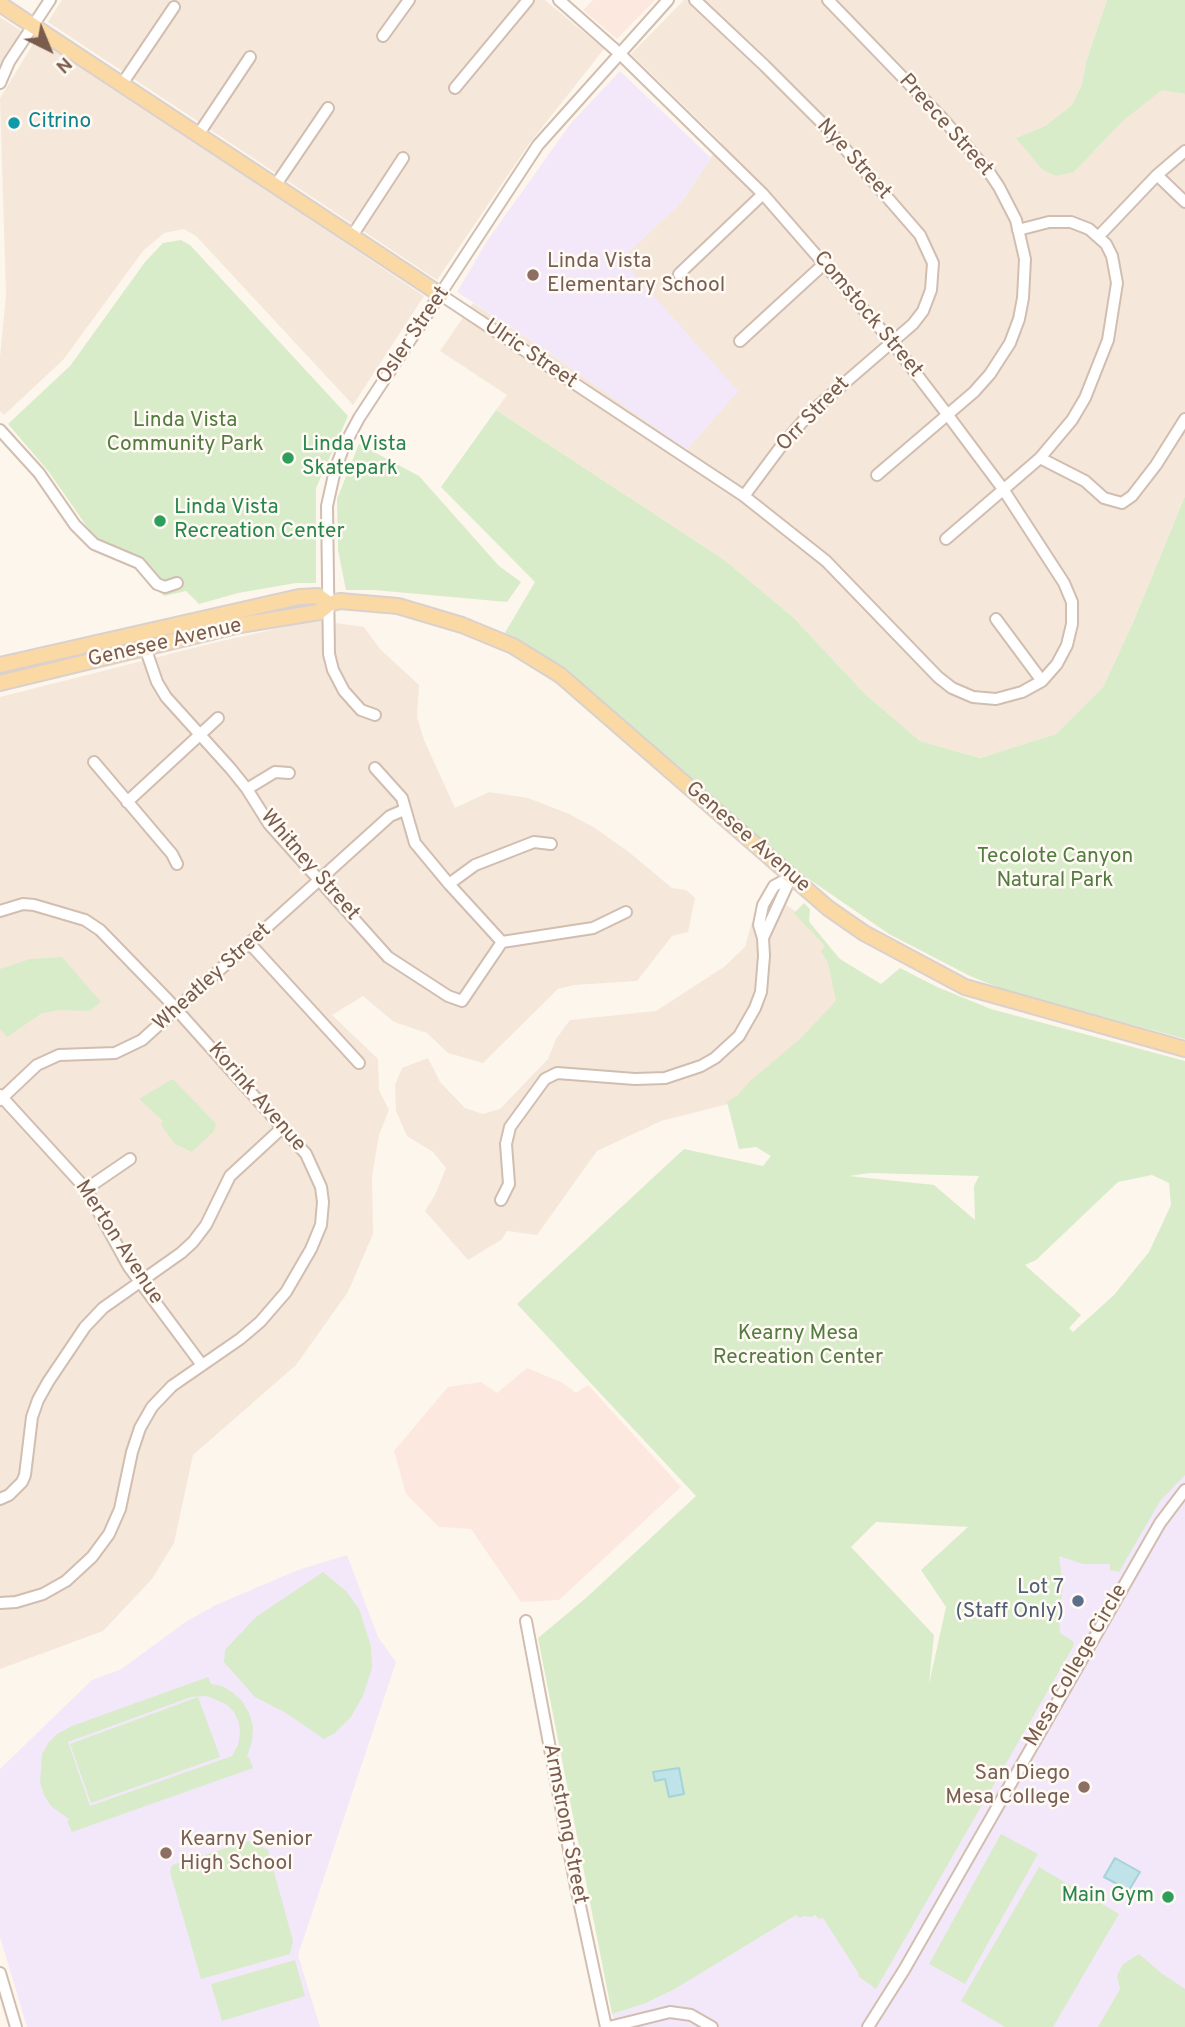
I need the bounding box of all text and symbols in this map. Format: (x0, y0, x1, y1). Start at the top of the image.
north arrow (14, 14, 84, 84)
text: N (50, 51, 76, 78)
street label: Preece Street (892, 70, 998, 182)
place label: Citrino (28, 110, 91, 136)
street label: Nye Street (810, 114, 896, 206)
marker: Citrino (6, 115, 22, 131)
street label: Comstock Street (807, 247, 927, 383)
place label: Linda Vista Elementary School (547, 250, 725, 300)
marker: Linda Vista Elementary School (525, 267, 541, 283)
street label: Osler Street (372, 282, 456, 390)
street label: Ulric Street (479, 315, 581, 395)
street label: Orr Street (772, 372, 856, 458)
park label: Linda Vista Community Park (106, 409, 264, 459)
place label: Linda Vista Skatepark (302, 433, 406, 483)
marker: Linda Vista Skatepark (280, 450, 296, 466)
place label: Linda Vista Recreation Center (174, 496, 345, 546)
marker: Linda Vista Recreation Center (152, 513, 168, 529)
street label: Genesee Avenue (86, 614, 244, 674)
street label: Genesee Avenue (680, 777, 814, 899)
street label: Whitney Street (254, 805, 364, 927)
park label: Tecolote Canyon Natural Park (977, 845, 1133, 895)
street label: Wheatley Street (149, 919, 277, 1037)
street label: Korink Avenue (202, 1038, 310, 1158)
street label: Merton Avenue (68, 1176, 168, 1310)
park label: Kearny Mesa Recreation Center (713, 1322, 883, 1372)
place label: Lot 7 (Staff Only) (956, 1576, 1064, 1626)
street label: Mesa College Circle (1020, 1580, 1134, 1752)
marker: Lot 7 (Staff Only) (1070, 1593, 1086, 1609)
street label: Armstrong Street (536, 1742, 592, 1906)
place label: San Diego Mesa College (945, 1762, 1070, 1812)
marker: San Diego Mesa College (1076, 1779, 1092, 1795)
place label: Kearny Senior High School (180, 1828, 312, 1878)
marker: Kearny Senior High School (158, 1845, 174, 1861)
place label: Main Gym (1061, 1884, 1154, 1910)
marker: Main Gym (1160, 1889, 1176, 1905)

